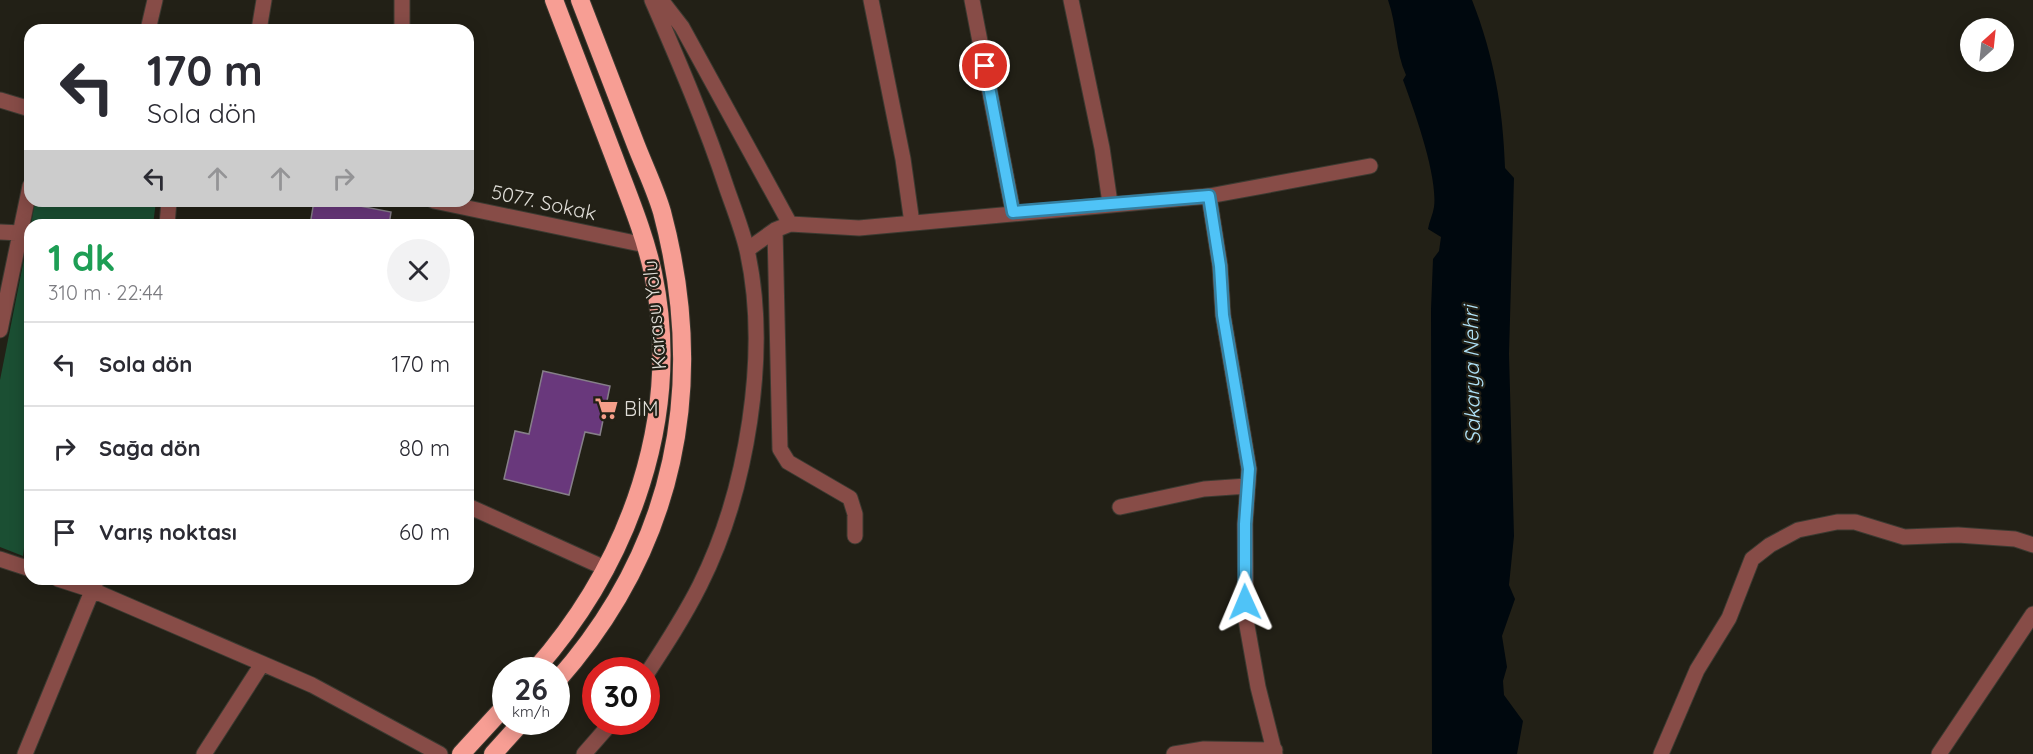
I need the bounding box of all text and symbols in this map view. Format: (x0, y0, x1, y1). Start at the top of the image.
north arrow (1960, 18, 2014, 72)
map controls (1960, 18, 2014, 72)
pin (959, 40, 1010, 91)
text: 170 m (147, 44, 263, 97)
icon: left (48, 48, 126, 126)
icon: arrive (968, 49, 1001, 82)
text: Sola dön (147, 96, 257, 130)
icon: left (138, 162, 171, 195)
icon: ahead (201, 162, 234, 195)
icon: ahead (264, 162, 297, 195)
icon: right (327, 162, 360, 195)
street label: 5077. Sokak (489, 179, 599, 225)
text: 1 dk (48, 235, 115, 280)
button: close (387, 239, 450, 302)
street label: Karasu Yolu (637, 259, 671, 371)
text: 310 m · 22:44 (48, 280, 163, 305)
water label: Sakarya Nehri (1457, 303, 1485, 444)
icon: left (48, 348, 81, 381)
text: Sola dön (99, 350, 192, 378)
text: 170 m (391, 350, 450, 378)
supermarket icon: BİM (593, 395, 619, 421)
place label: BİM (624, 396, 659, 421)
icon: right (48, 432, 81, 465)
text: Sağa dön (99, 434, 201, 462)
text: 80 m (399, 434, 450, 462)
icon: arrive (48, 516, 81, 549)
text: Varış noktası (99, 518, 237, 546)
text: 60 m (399, 518, 450, 546)
position arrow (1213, 570, 1277, 634)
speed limit sign: 30 (582, 657, 660, 735)
text: 26 (514, 670, 548, 708)
text: km/h (512, 702, 550, 721)

